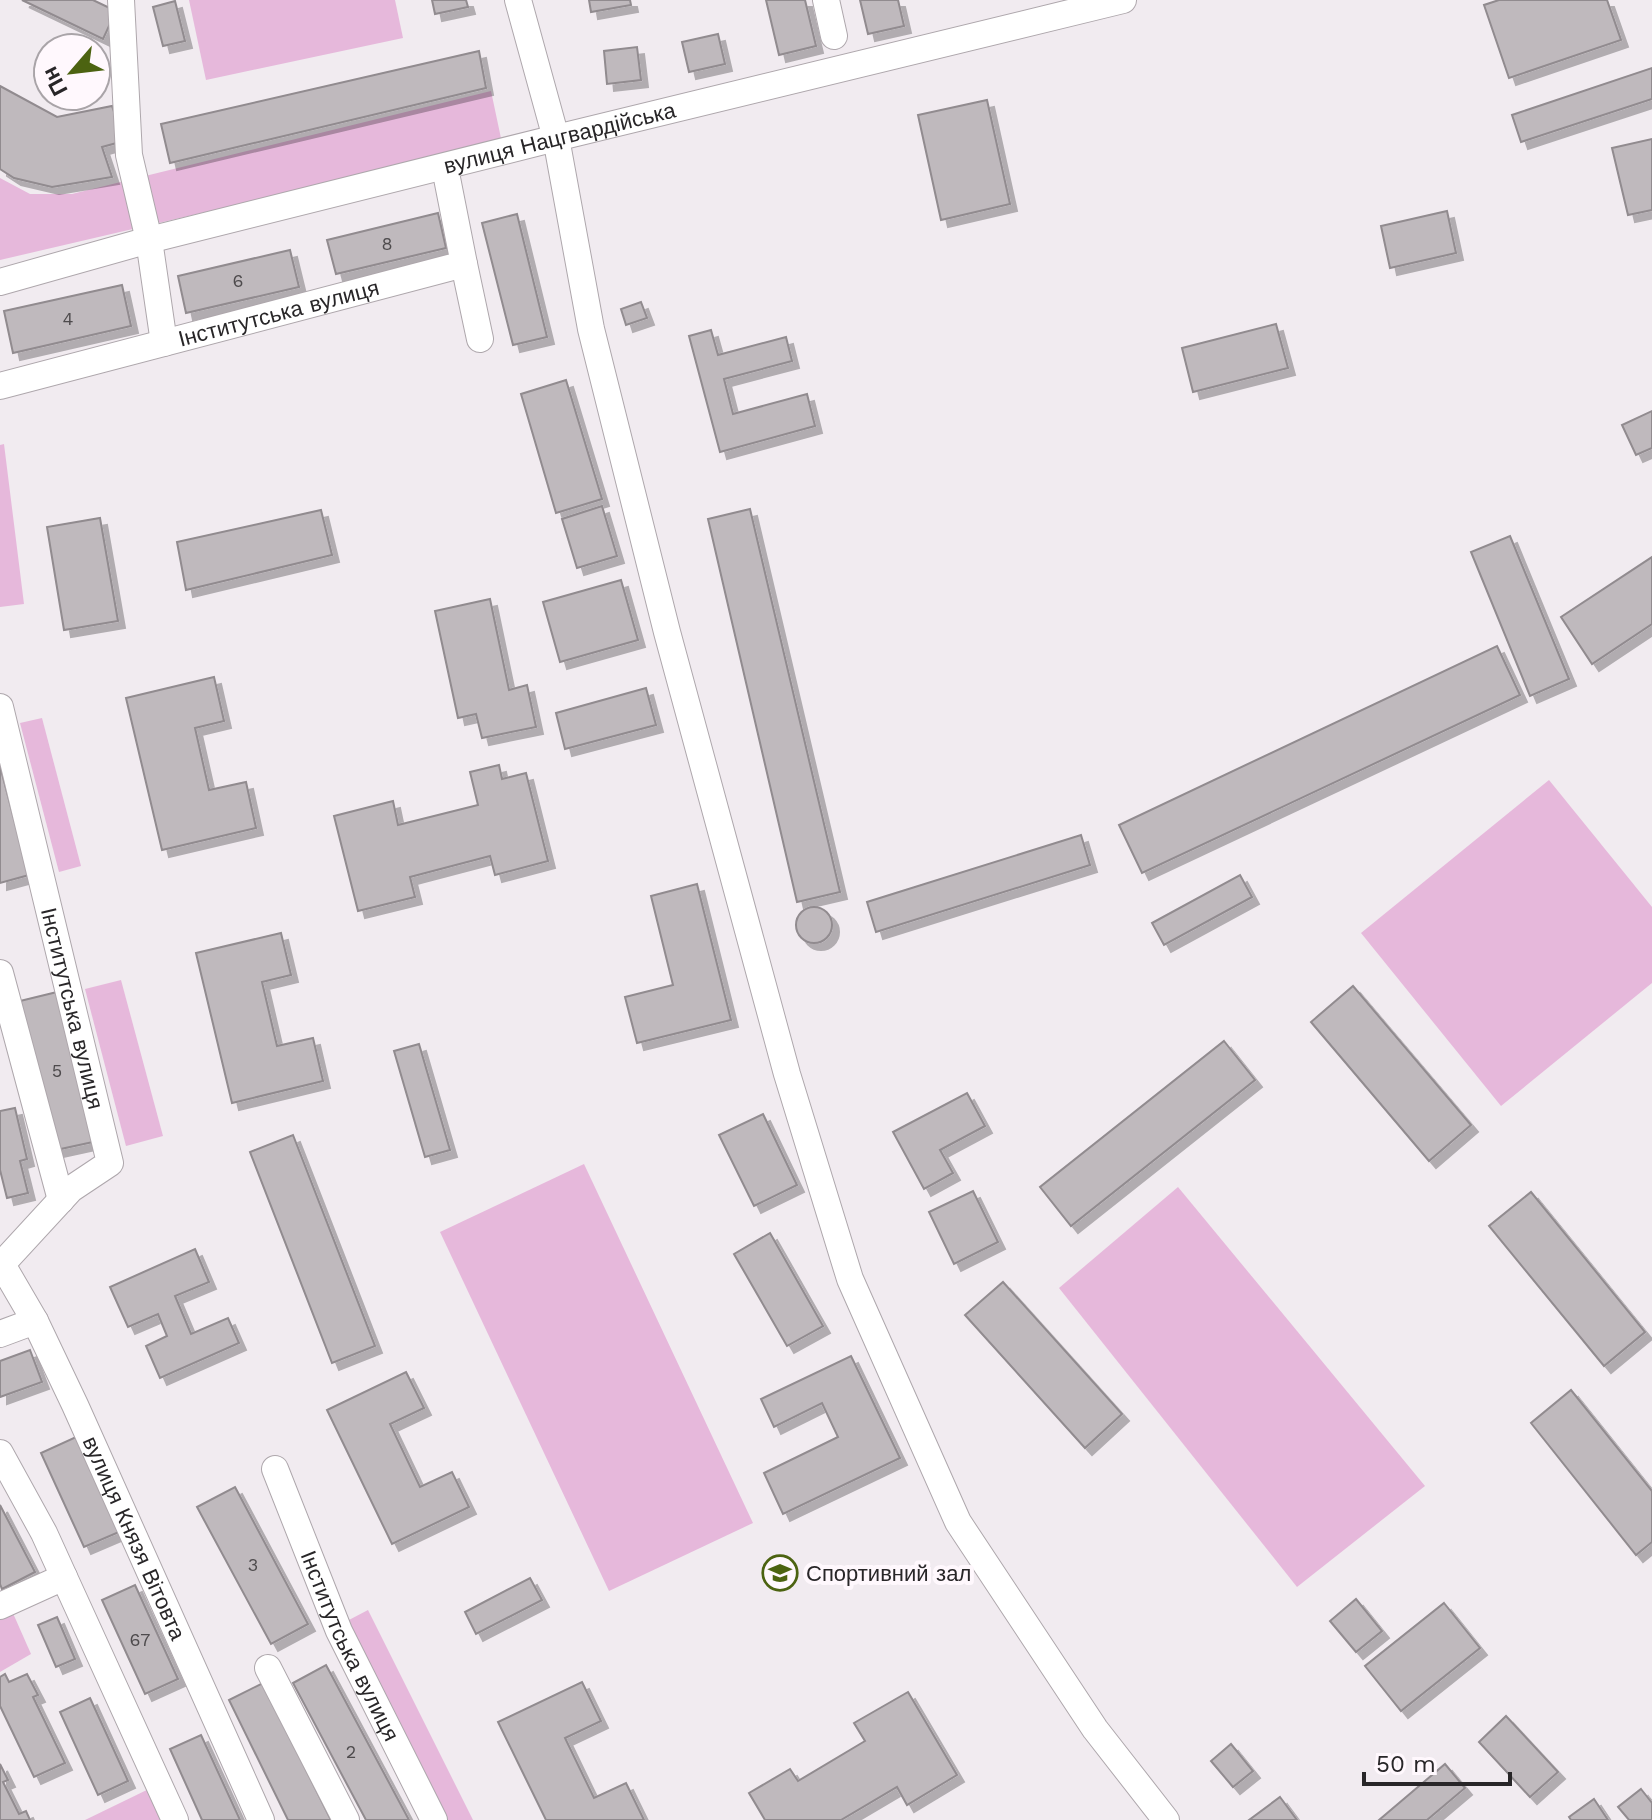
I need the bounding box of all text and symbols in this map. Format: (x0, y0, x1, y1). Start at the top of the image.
north arrow (32, 32, 112, 112)
text: Пн (37, 62, 73, 100)
street label: вулиця Нацгвардійська (441, 97, 679, 179)
house number: 8 (381, 233, 393, 254)
house number: 6 (233, 270, 243, 291)
street label: Інститутська вулиця (176, 275, 382, 352)
house number: 4 (63, 308, 74, 329)
street label: Інститутська вулиця (36, 905, 109, 1112)
house number: 5 (52, 1060, 62, 1081)
street label: вулиця Князя Вітовта (78, 1432, 191, 1644)
street label: Інститутська вулиця (296, 1547, 404, 1745)
house number: 3 (248, 1554, 258, 1575)
school or university icon: Спортивний зал (761, 1554, 799, 1592)
place label: Спортивний зал (806, 1561, 971, 1586)
house number: 67 (130, 1629, 150, 1650)
scale bar (1364, 1736, 1510, 1786)
house number: 2 (346, 1741, 356, 1762)
text: 50 m (1376, 1750, 1436, 1778)

